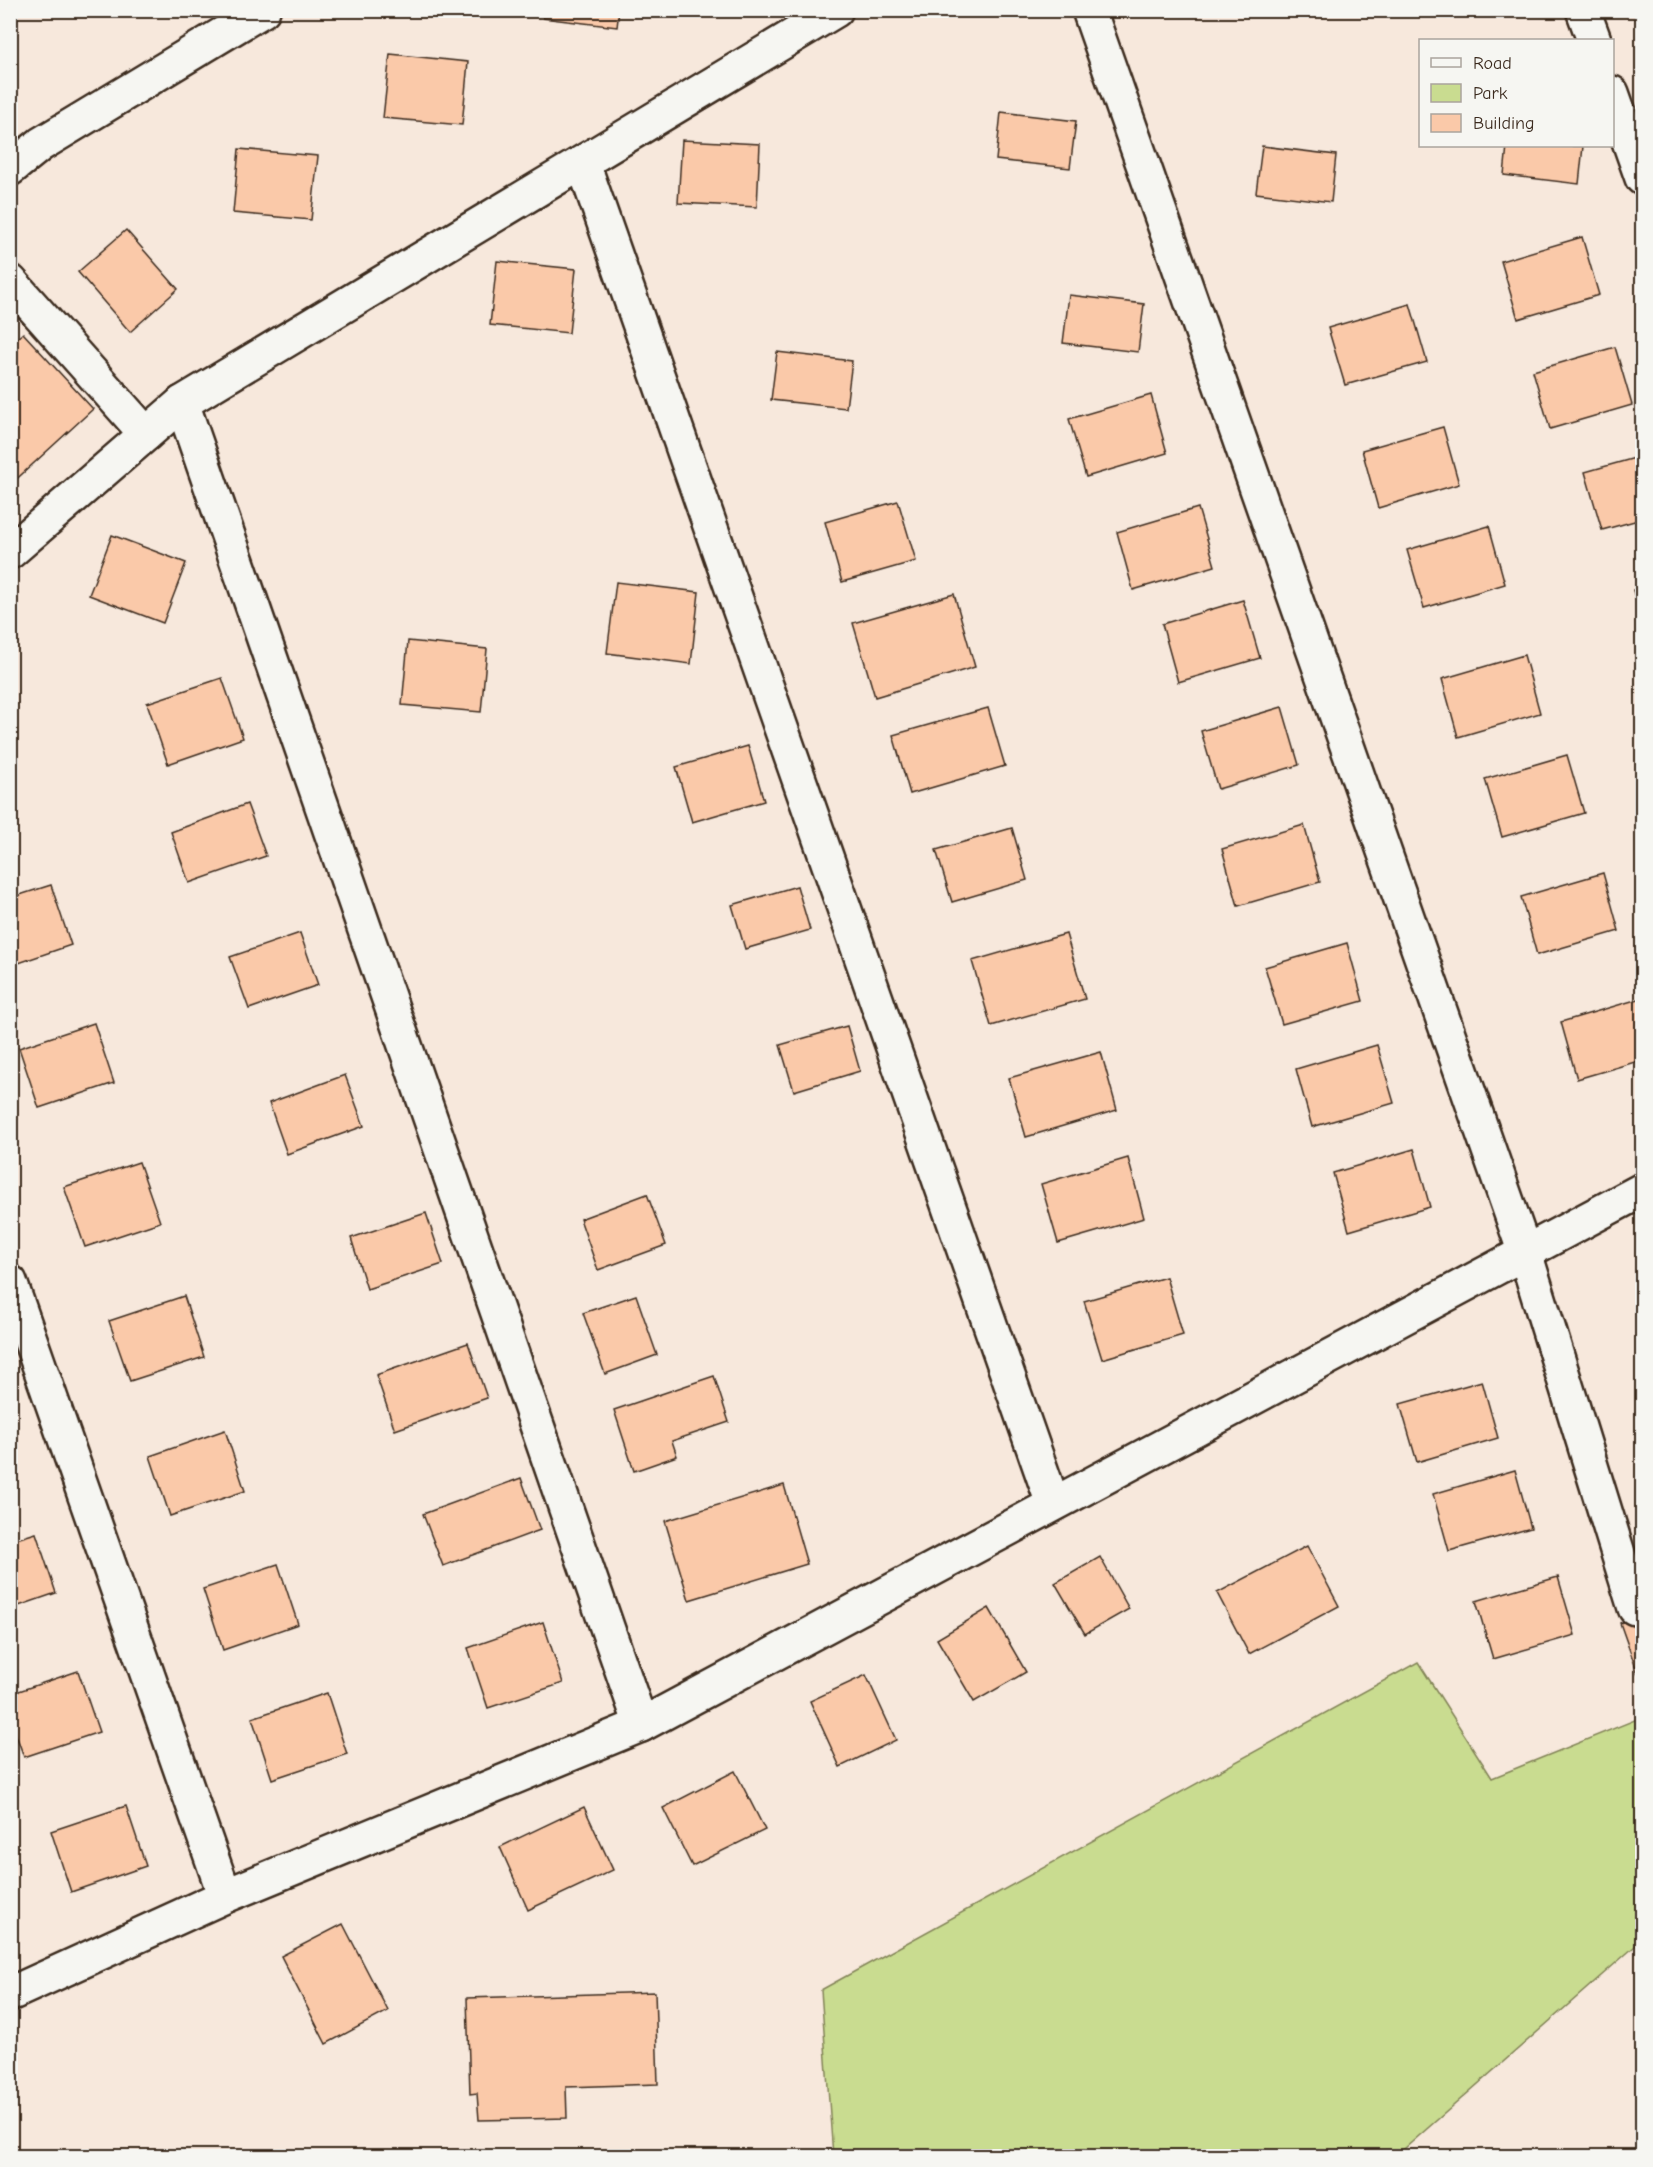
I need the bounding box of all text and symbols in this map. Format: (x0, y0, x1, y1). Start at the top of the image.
legend (1419, 39, 1614, 147)
text: Road (1473, 53, 1512, 74)
text: Park (1473, 83, 1508, 104)
text: Building (1473, 113, 1535, 134)

